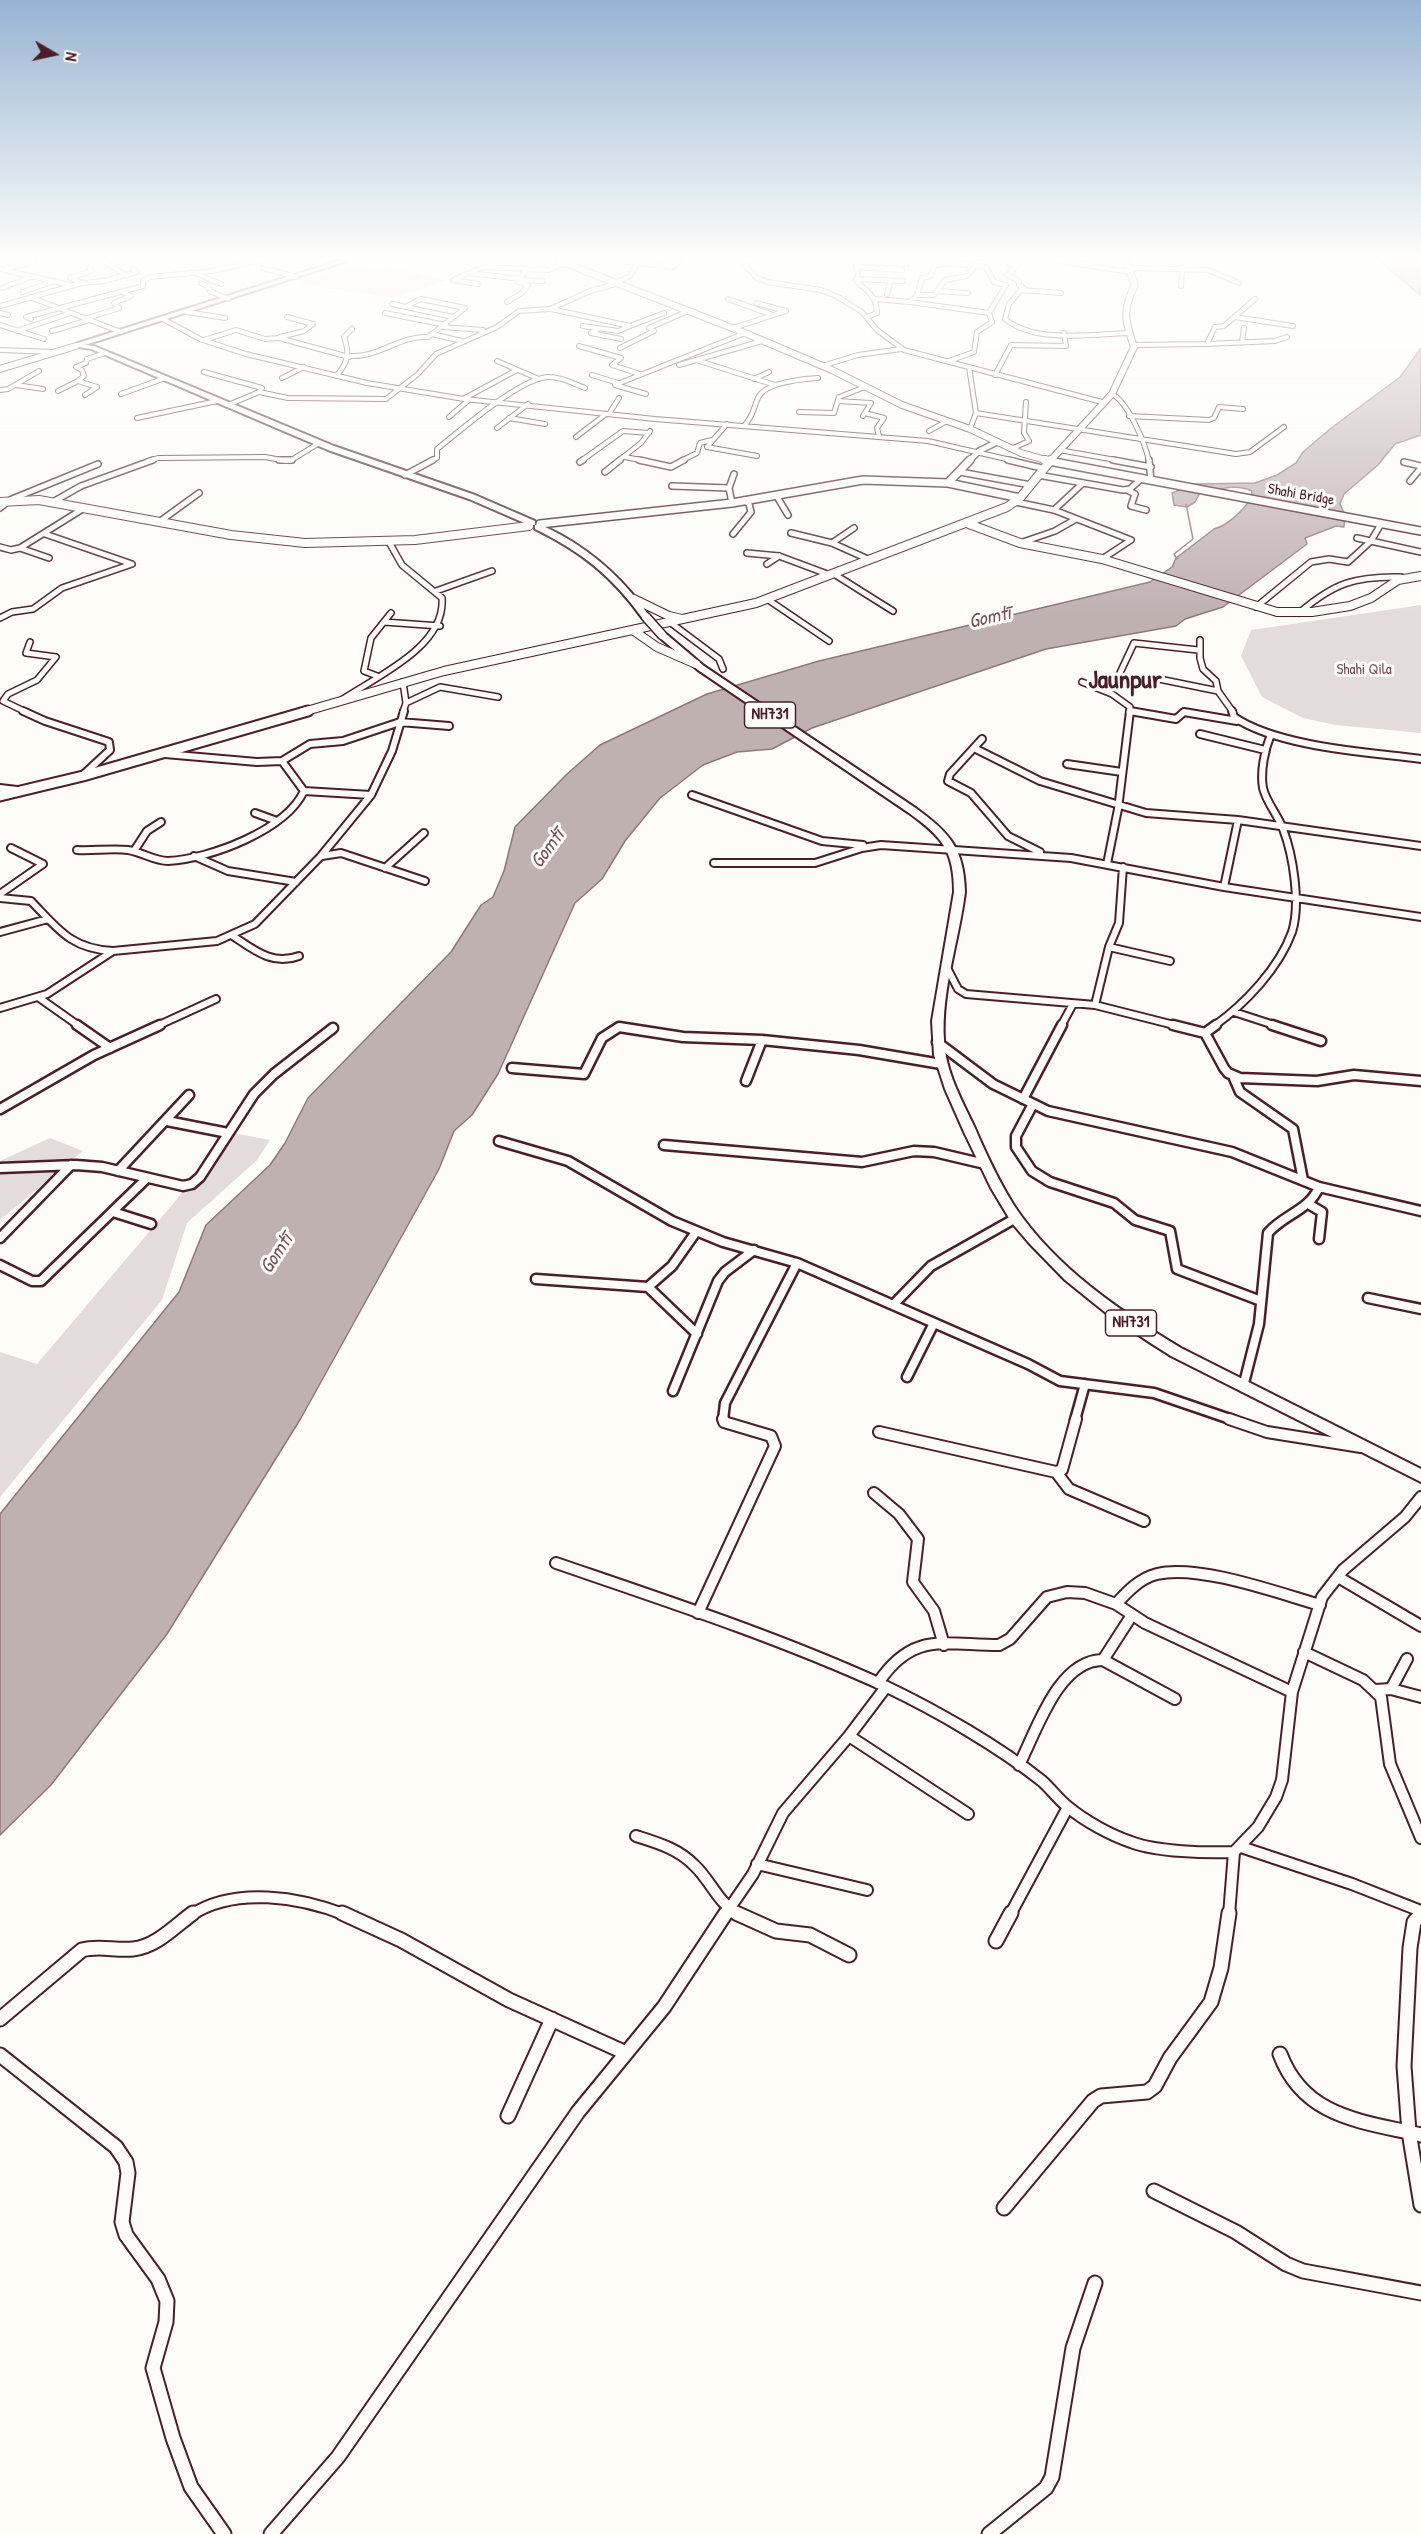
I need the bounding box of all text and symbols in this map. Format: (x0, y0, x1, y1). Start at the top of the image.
north arrow (24, 24, 84, 84)
text: N (60, 51, 83, 63)
street label: Shahi Bridge (1266, 480, 1336, 510)
water label: Gomtī (967, 602, 1013, 634)
park label: Shahi Qila (1336, 661, 1392, 679)
district label: Jaunpur (1088, 665, 1162, 697)
road number: NH731 (744, 702, 796, 728)
water label: Gomtī (526, 825, 570, 873)
water label: Gomtī (255, 1230, 299, 1278)
road number: NH731 (1106, 1310, 1156, 1336)

